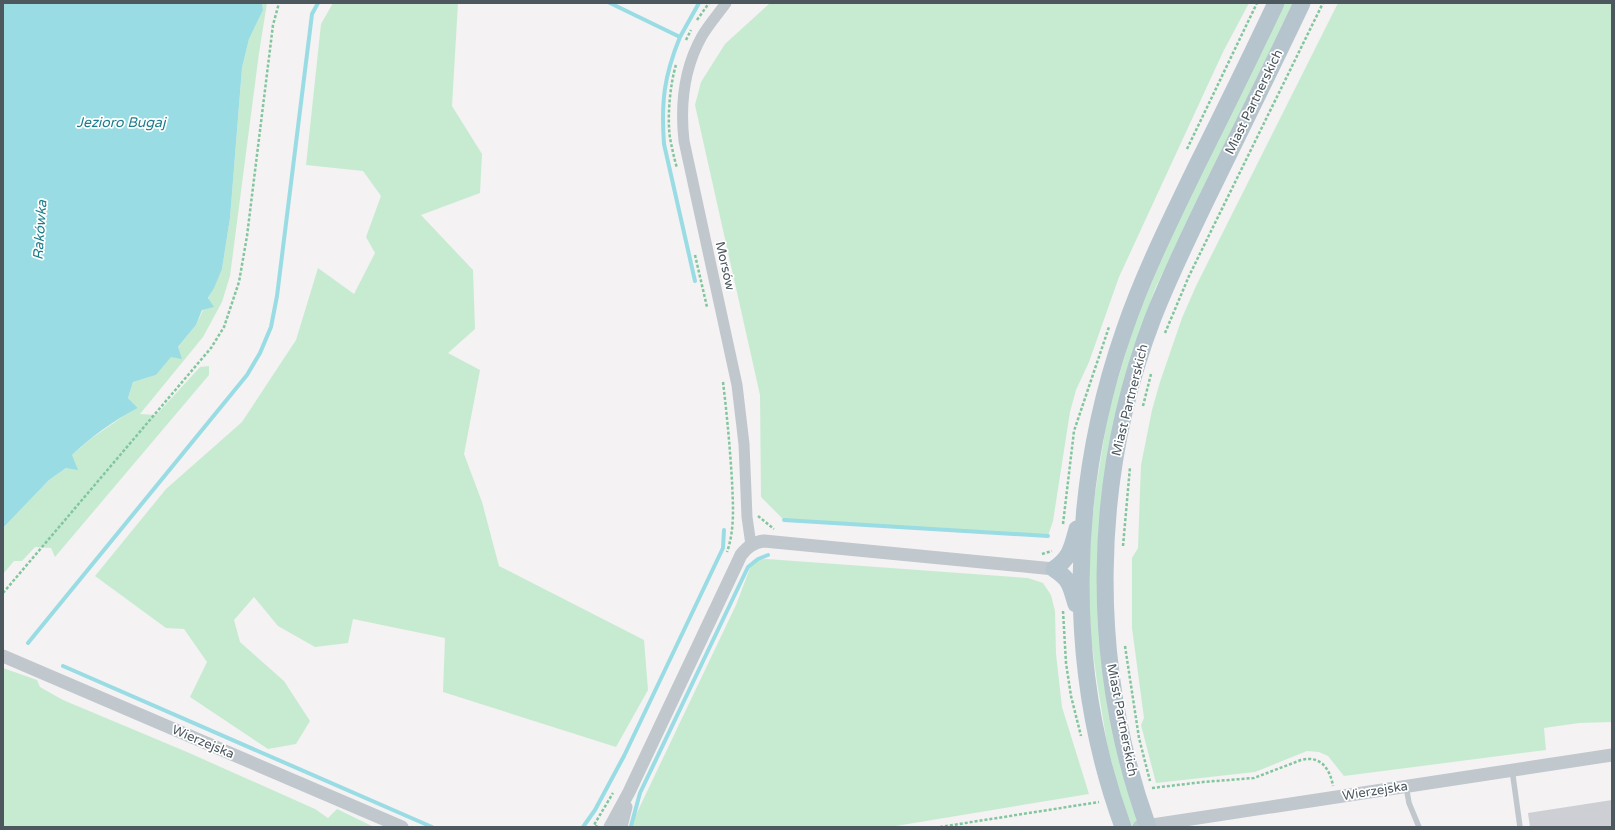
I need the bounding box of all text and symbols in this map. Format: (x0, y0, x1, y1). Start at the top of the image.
street label: Miast Partnerskich (1222, 47, 1286, 157)
water label: Jezioro Bugaj (76, 114, 167, 131)
water label: Rakówka (29, 198, 51, 261)
street label: Morsów (712, 240, 738, 292)
street label: Miast Partnerskich (1108, 342, 1152, 458)
street label: Miast Partnerskich (1103, 662, 1141, 778)
street label: Wierzejska (169, 722, 237, 762)
street label: Wierzejska (1341, 778, 1409, 804)

